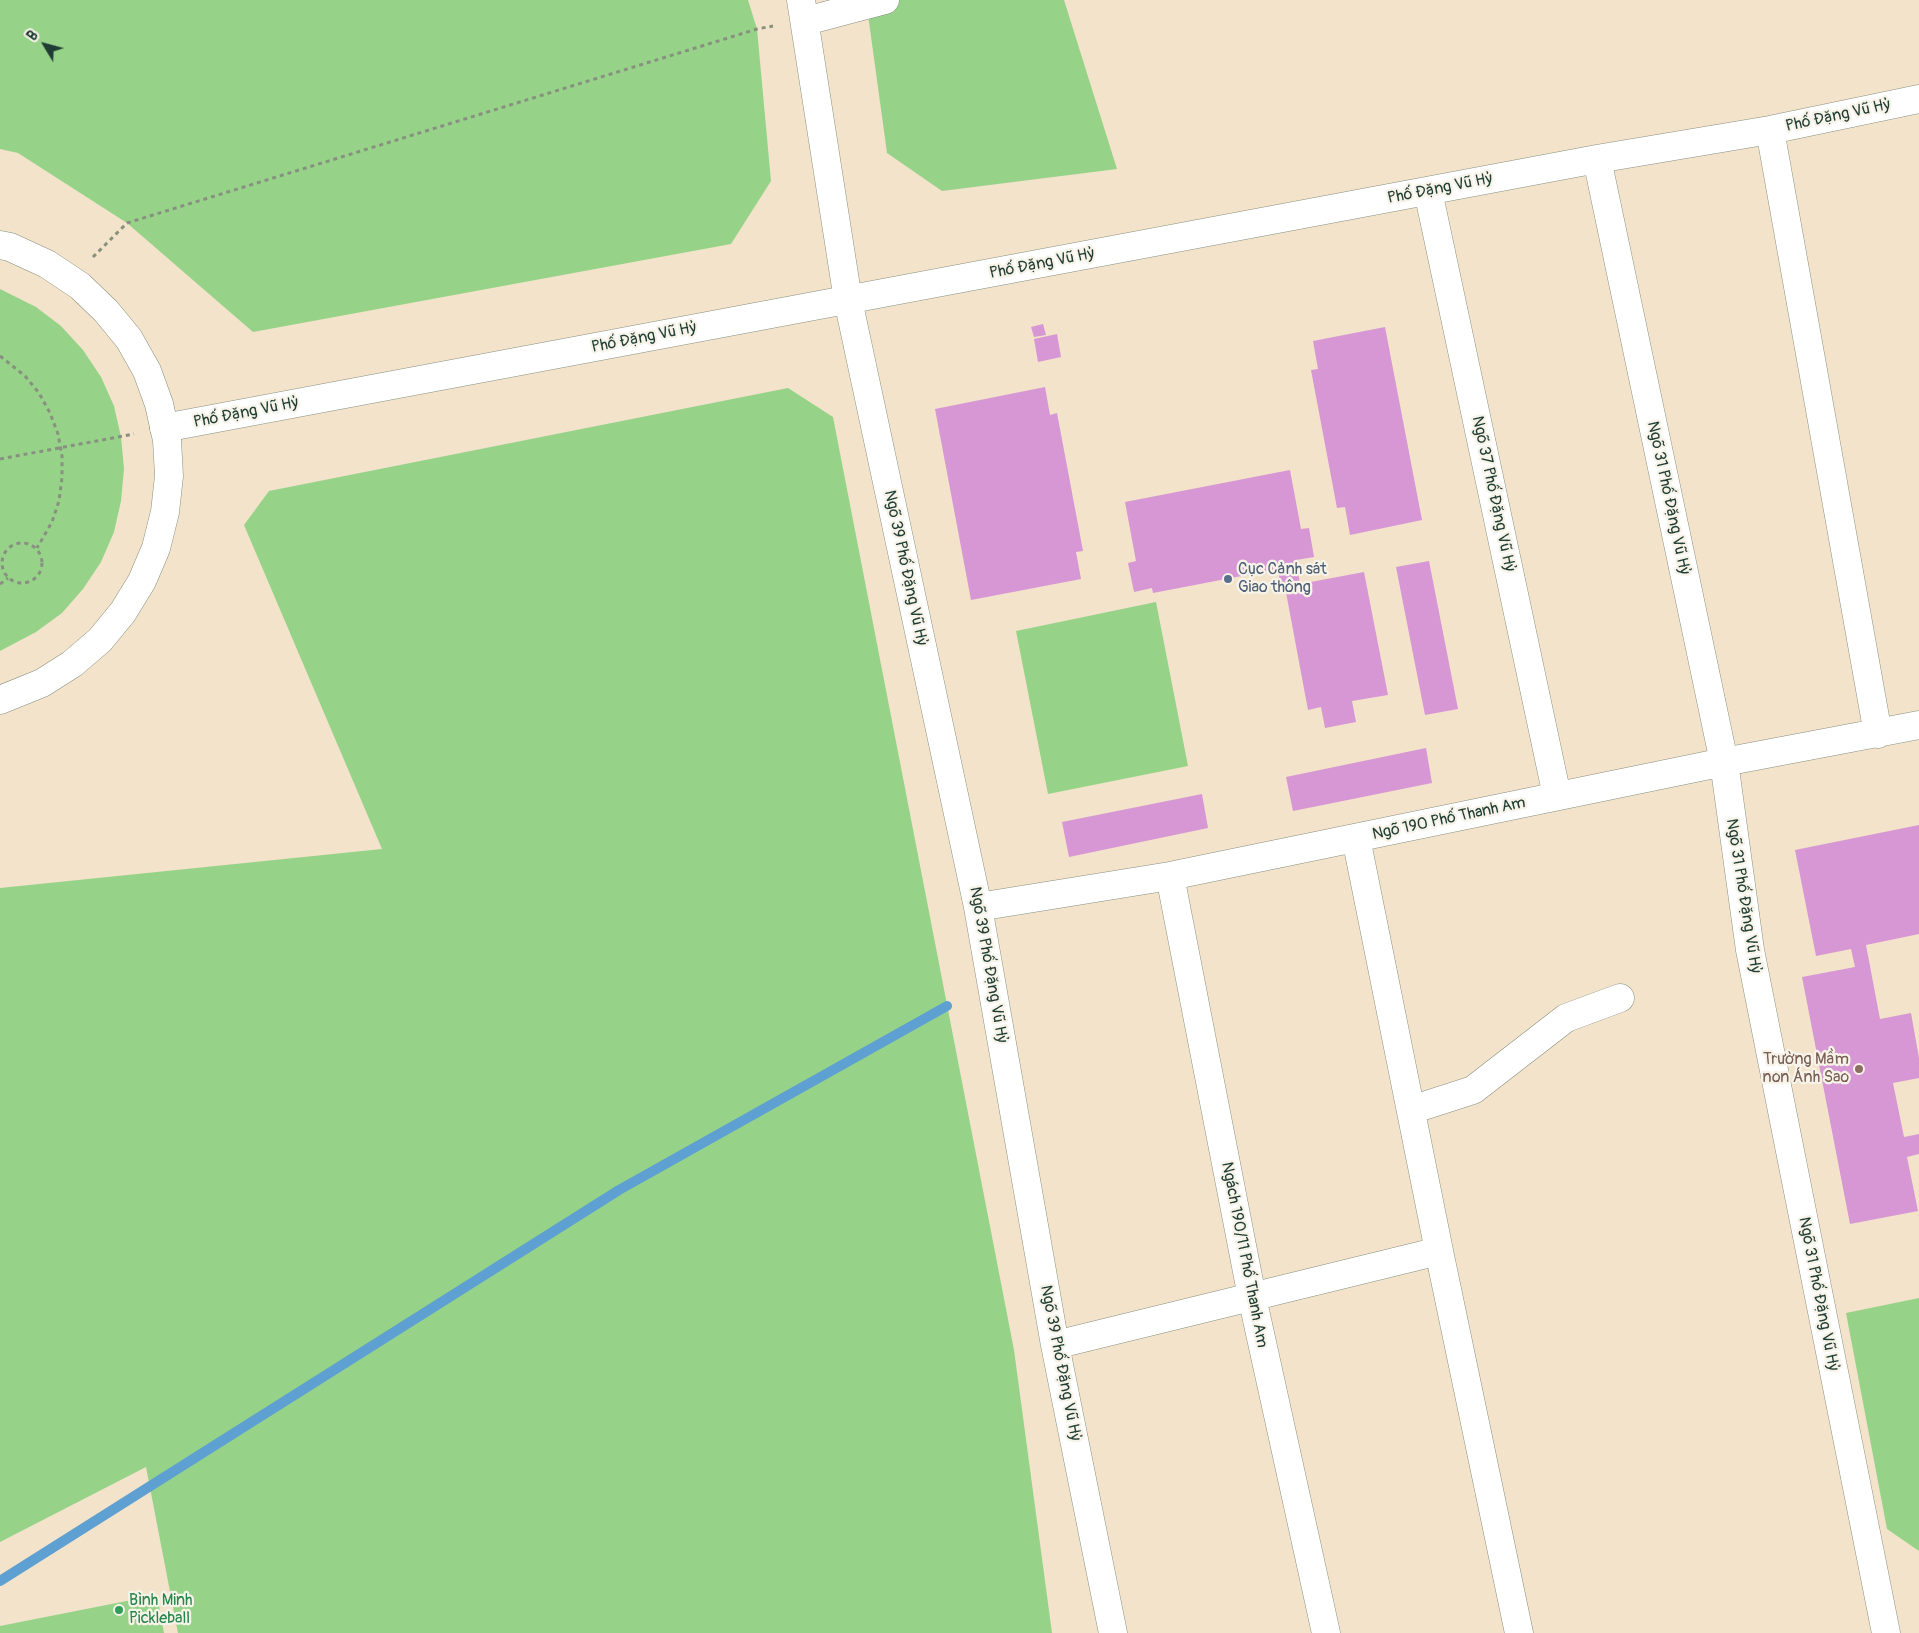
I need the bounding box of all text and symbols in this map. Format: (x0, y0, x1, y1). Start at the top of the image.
north arrow (20, 20, 70, 70)
text: B (23, 27, 42, 44)
street label: Phố Đặng Vũ Hỷ (1784, 96, 1892, 136)
street label: Phố Đặng Vũ Hỷ (1386, 169, 1494, 209)
street label: Phố Đặng Vũ Hỷ (988, 244, 1096, 284)
street label: Phố Đặng Vũ Hỷ (590, 318, 698, 358)
street label: Phố Đặng Vũ Hỷ (192, 393, 300, 433)
street label: Ngõ 37 Phố Đặng Vũ Hỷ (1467, 415, 1519, 573)
street label: Ngõ 31 Phố Đặng Vũ Hỷ (1642, 420, 1694, 576)
street label: Ngõ 39 Phố Đặng Vũ Hỷ (879, 489, 931, 647)
place label: Cục Cảnh sát Giao thông (1238, 560, 1327, 598)
marker: Cục Cảnh sát Giao thông (1222, 573, 1234, 585)
street label: Ngõ 190 Phố Thanh Am (1371, 793, 1527, 845)
street label: Ngõ 31 Phố Đặng Vũ Hỷ (1721, 817, 1765, 975)
street label: Ngõ 39 Phố Đặng Vũ Hỷ (965, 885, 1011, 1045)
place label: Trường Mầm non Ánh Sao (1763, 1050, 1849, 1088)
marker: Trường Mầm non Ánh Sao (1853, 1063, 1865, 1075)
street label: Ngách 190/11 Phố Thanh Am (1217, 1161, 1271, 1349)
street label: Ngõ 31 Phố Đặng Vũ Hỷ (1794, 1216, 1842, 1372)
street label: Ngõ 39 Phố Đặng Vũ Hỷ (1035, 1284, 1085, 1442)
place label: Bình Minh Pickleball (129, 1591, 193, 1629)
marker: Bình Minh Pickleball (113, 1604, 125, 1616)

